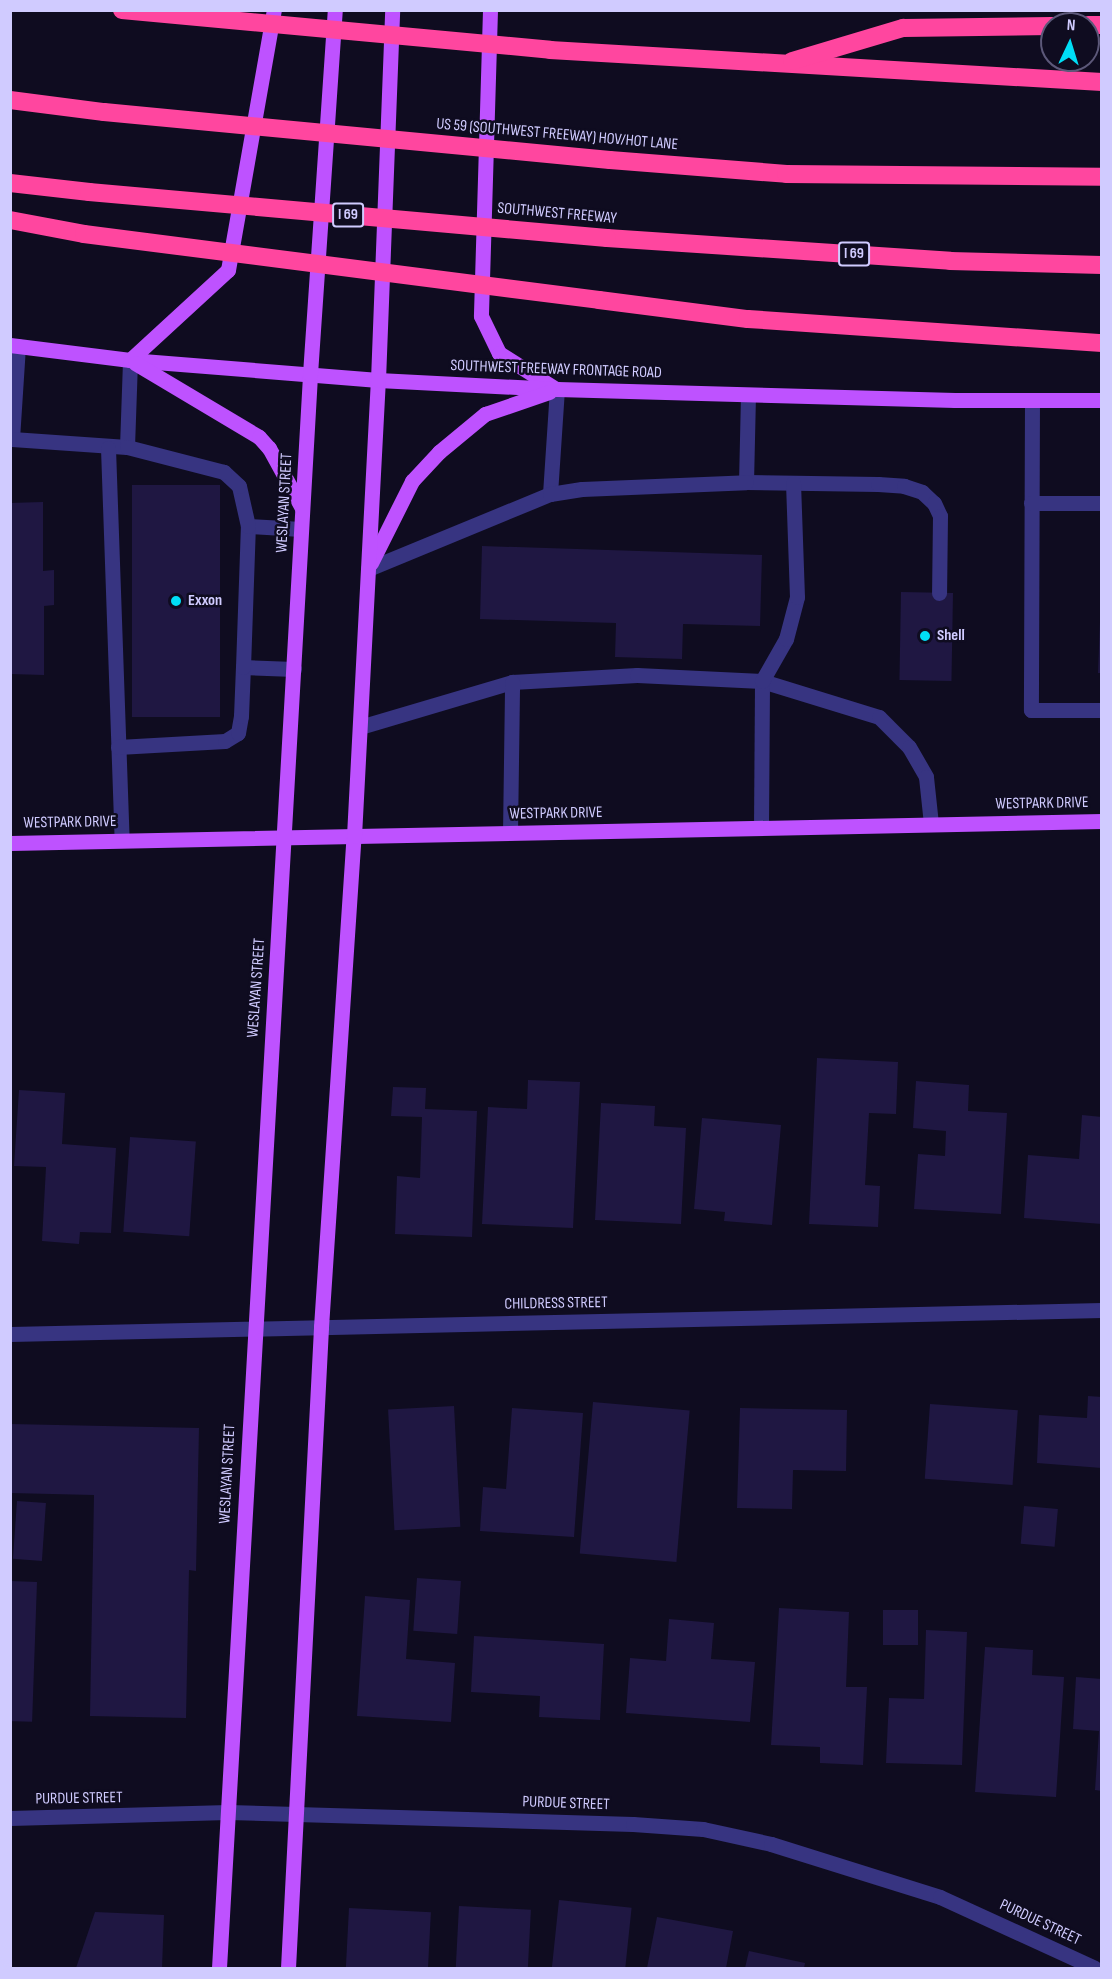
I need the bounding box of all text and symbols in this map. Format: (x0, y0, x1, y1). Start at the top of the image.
north arrow (1040, 12, 1100, 72)
text: N (1066, 16, 1076, 35)
street label: US 59 (SOUTHWEST FREEWAY) HOV/HOT LANE (435, 115, 679, 155)
street label: SOUTHWEST FREEWAY (496, 199, 618, 229)
road number: I 69 (332, 203, 364, 227)
road number: I 69 (838, 242, 870, 266)
street label: SOUTHWEST FREEWAY FRONTAGE ROAD (450, 357, 662, 383)
street label: WESLAYAN STREET (273, 453, 297, 553)
place label: Exxon (188, 591, 222, 611)
marker: Exxon (169, 594, 183, 608)
place label: Shell (937, 626, 965, 646)
marker: Shell (918, 629, 932, 643)
street label: WESTPARK DRIVE (995, 794, 1089, 814)
street label: WESTPARK DRIVE (509, 804, 603, 824)
street label: WESTPARK DRIVE (23, 813, 117, 833)
street label: WESLAYAN STREET (244, 937, 270, 1039)
street label: CHILDRESS STREET (504, 1294, 608, 1314)
street label: WESLAYAN STREET (216, 1424, 240, 1524)
street label: PURDUE STREET (35, 1789, 123, 1809)
street label: PURDUE STREET (522, 1793, 610, 1815)
street label: PURDUE STREET (996, 1896, 1084, 1950)

